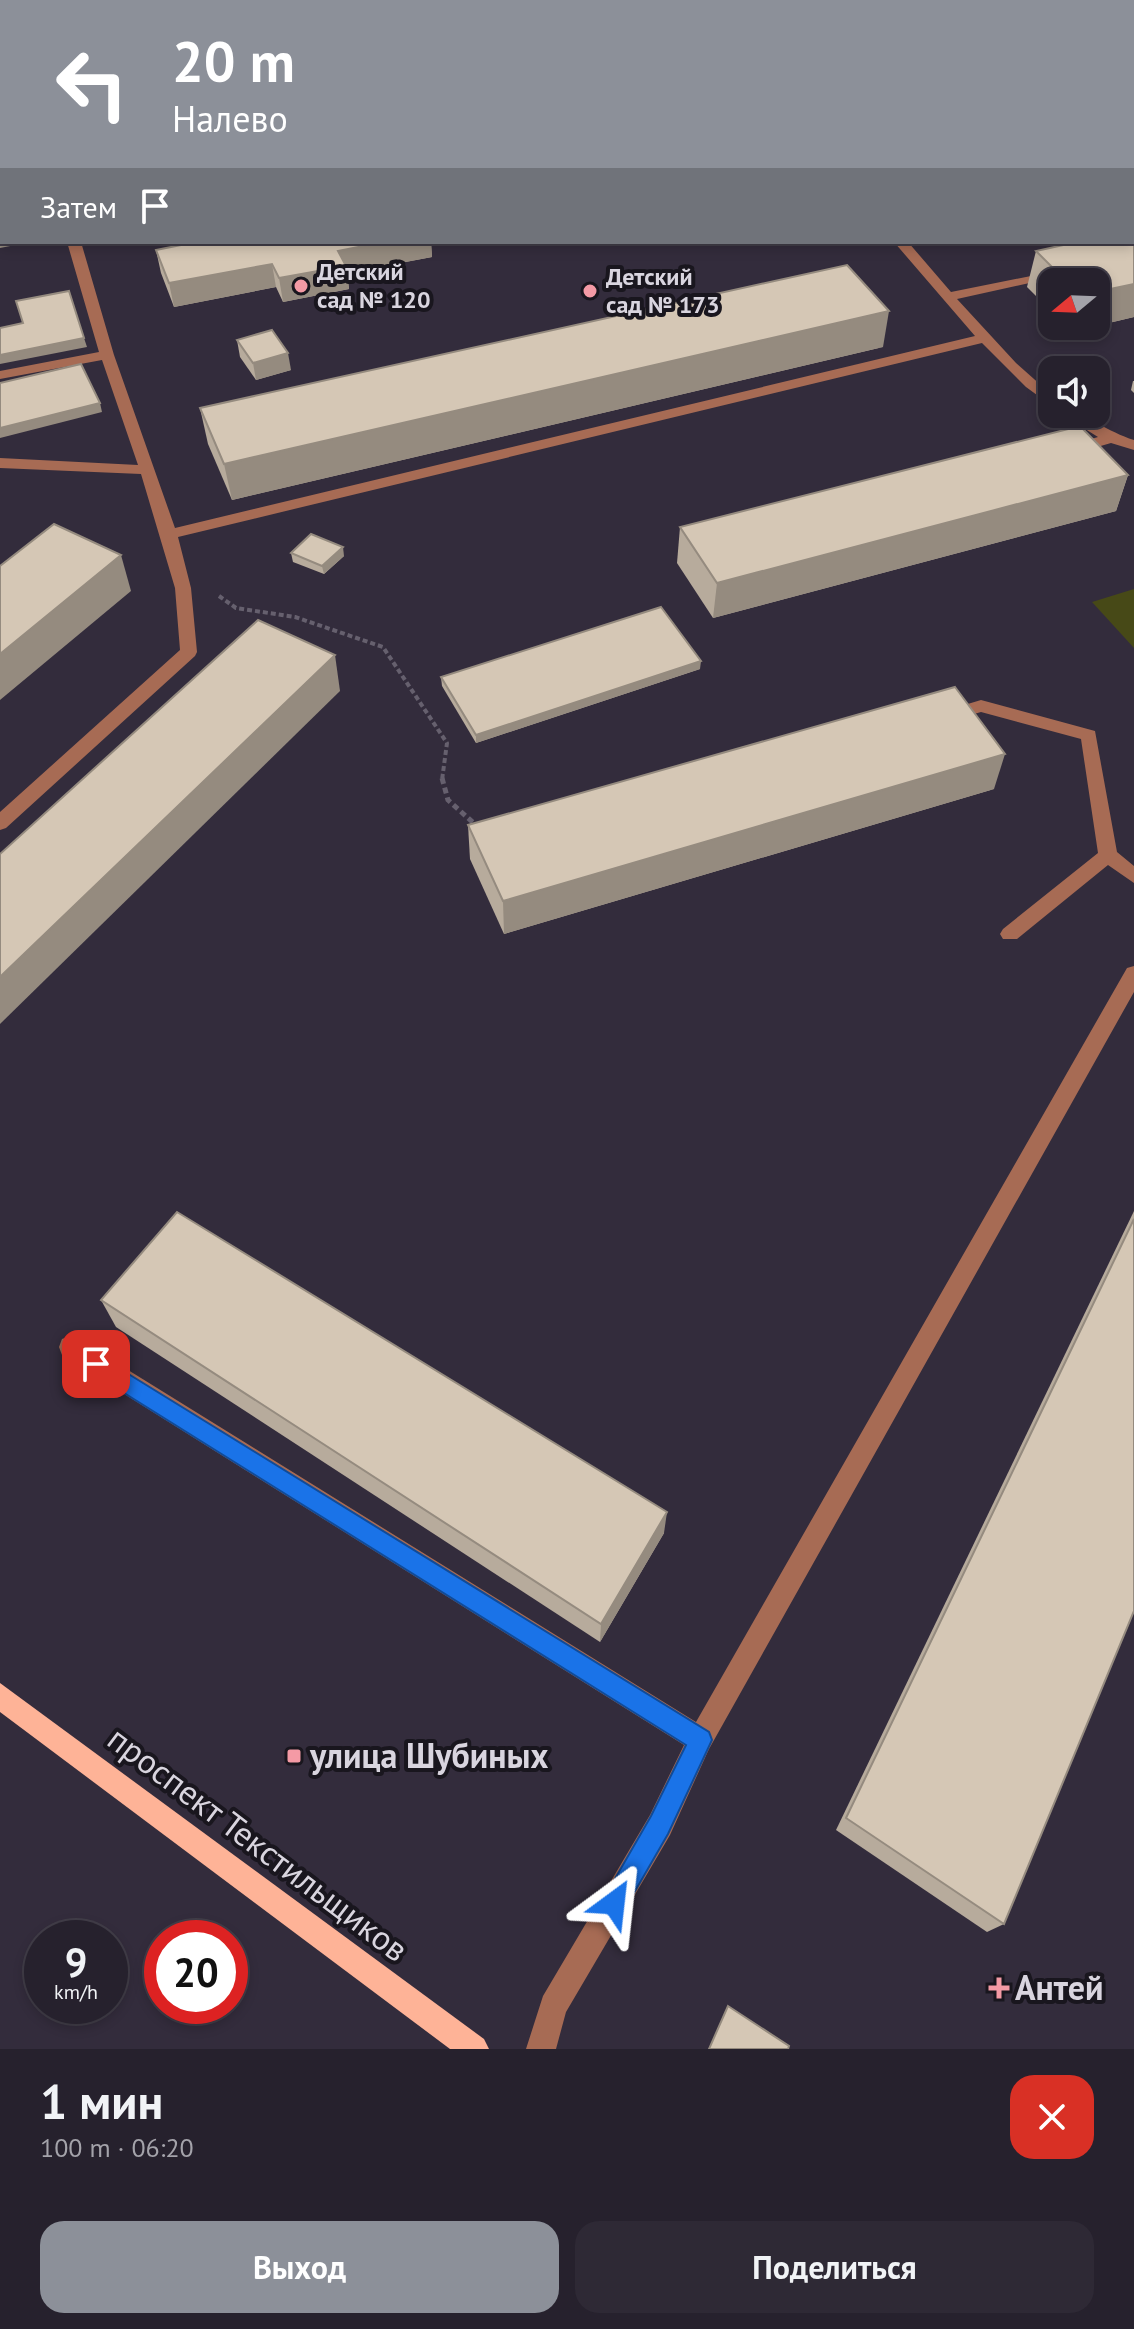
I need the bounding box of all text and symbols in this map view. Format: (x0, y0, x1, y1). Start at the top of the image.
text: 20 m (172, 25, 295, 97)
icon: left (40, 32, 144, 136)
text: Налево (172, 95, 288, 142)
icon: arrive (133, 184, 177, 228)
text: Затем (40, 187, 117, 226)
place label: Детский сад № 120 (317, 256, 431, 315)
place label: Детский сад № 173 (606, 261, 720, 320)
north arrow (1038, 268, 1110, 340)
map controls (1038, 268, 1110, 428)
marker: Детский сад № 120 (292, 277, 310, 295)
marker: Детский сад № 173 (581, 282, 599, 300)
button: sound (1038, 356, 1110, 428)
pin (62, 1330, 130, 1398)
icon: arrive (74, 1342, 118, 1386)
street label: проспект Текстильщиков (100, 1716, 418, 1971)
place label: улица Шубиных (309, 1733, 548, 1777)
marker: улица Шубиных (285, 1747, 303, 1765)
position arrow (572, 1861, 656, 1945)
speed limit sign: 20 (144, 1920, 248, 2024)
text: 9 (65, 1936, 87, 1988)
place label: Антей (1015, 1965, 1104, 2009)
text: km/h (54, 1979, 98, 2005)
marker: Антей (990, 1979, 1008, 1997)
text: 1 мин (40, 2070, 163, 2132)
button: close (1010, 2075, 1094, 2159)
text: 100 m · 06:20 (40, 2131, 194, 2164)
button: Выход (40, 2221, 559, 2313)
button: Поделиться (575, 2221, 1094, 2313)

